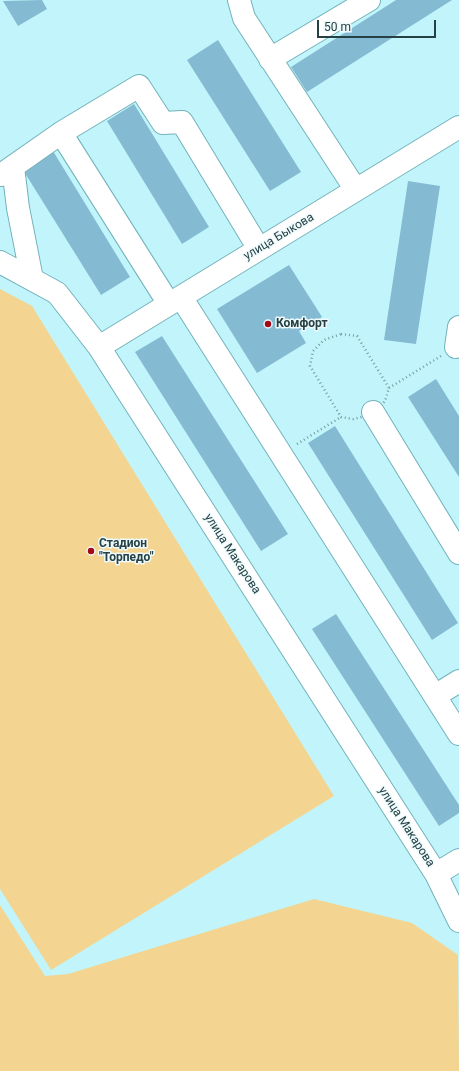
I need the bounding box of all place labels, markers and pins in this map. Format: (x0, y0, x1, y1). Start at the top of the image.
place label: Комфорт (276, 317, 328, 331)
marker: Комфорт (263, 319, 273, 329)
place label: Стадион "Торпедо" (99, 537, 154, 565)
marker: Стадион "Торпедо" (86, 546, 96, 556)

